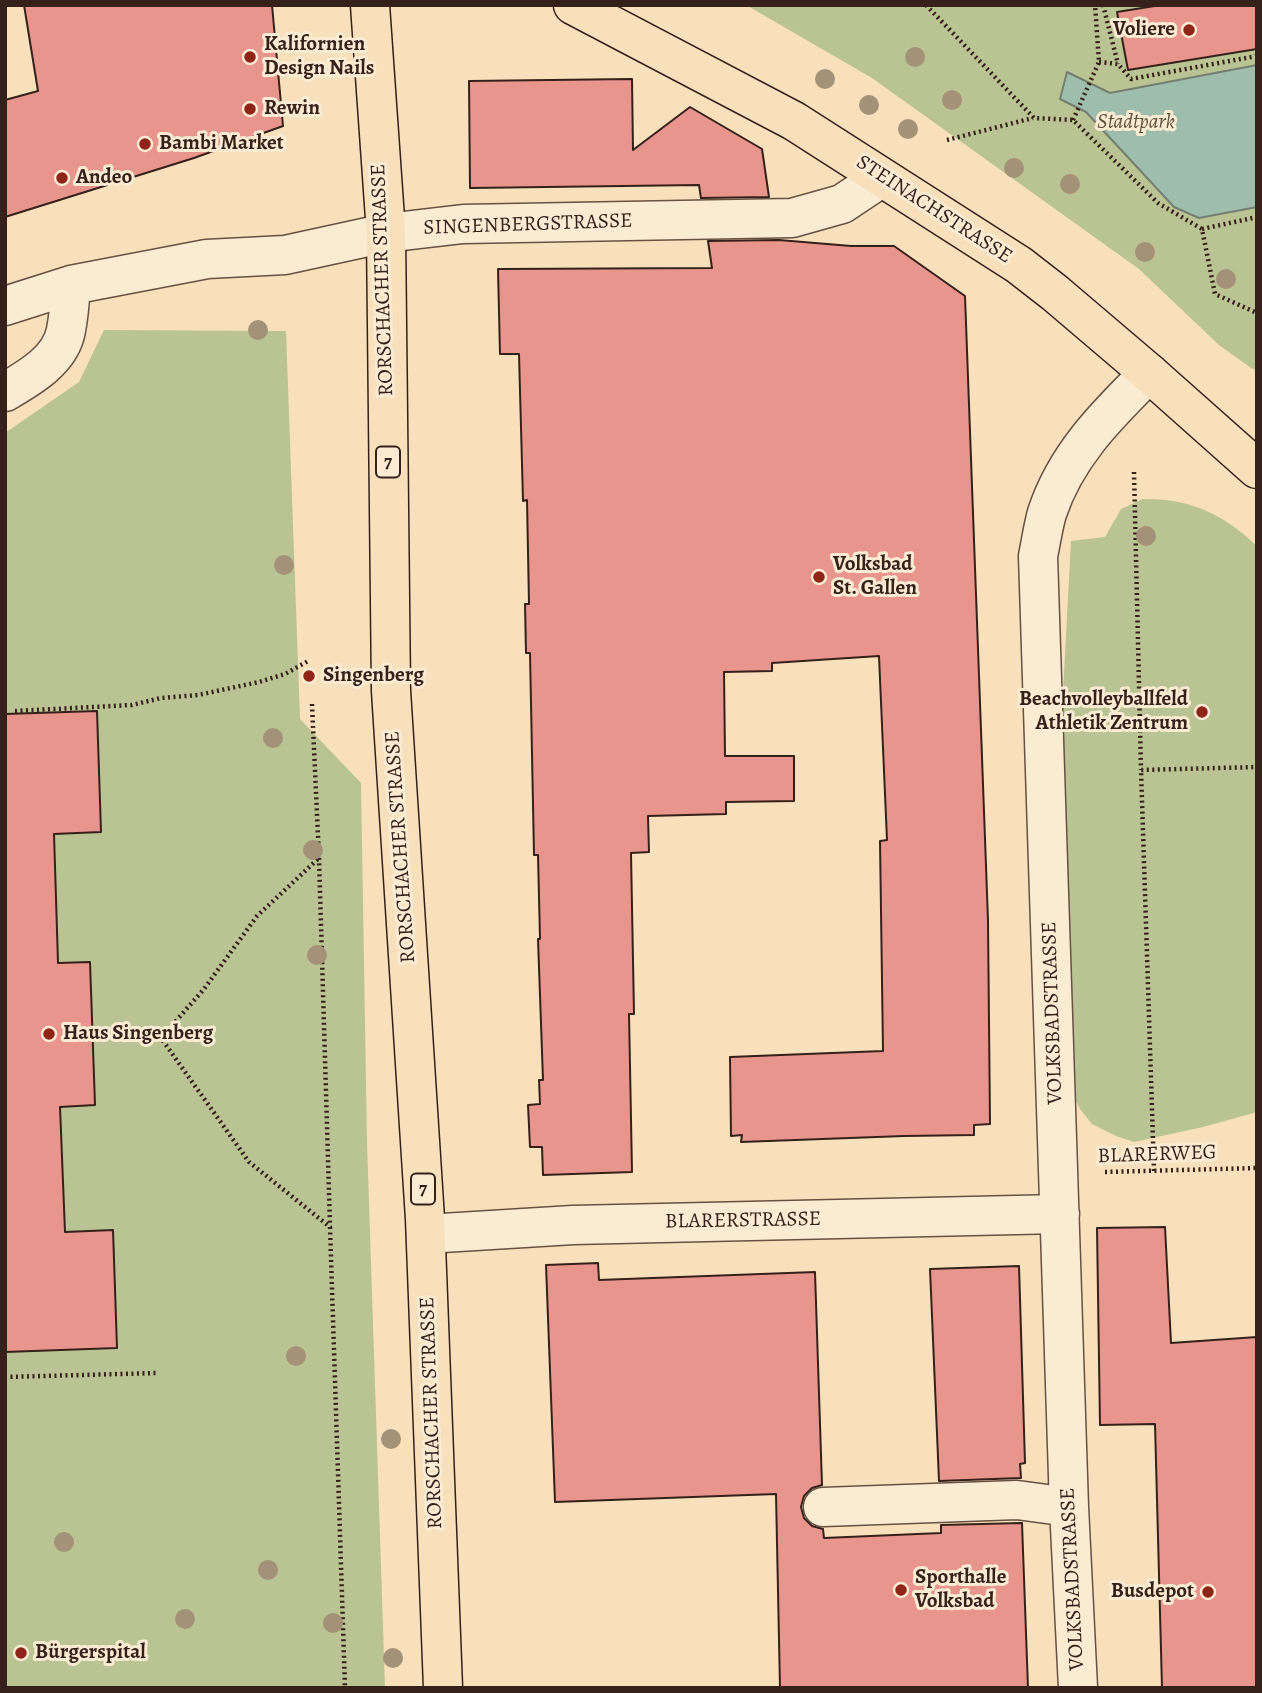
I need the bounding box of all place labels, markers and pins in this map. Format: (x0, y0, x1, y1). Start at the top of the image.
place label: Voliere (1113, 17, 1175, 43)
marker: Voliere (1181, 22, 1197, 38)
place label: Kalifornien Design Nails (264, 32, 374, 82)
marker: Kalifornien Design Nails (242, 49, 258, 65)
place label: Rewin (264, 96, 320, 122)
marker: Rewin (242, 101, 258, 117)
place label: Bambi Market (159, 131, 284, 157)
marker: Bambi Market (137, 136, 153, 152)
place label: Andeo (76, 165, 132, 191)
marker: Andeo (54, 170, 70, 186)
place label: Volksbad St. Gallen (833, 552, 917, 602)
marker: Volksbad St. Gallen (811, 569, 827, 585)
place label: Singenberg (323, 663, 424, 689)
marker: Singenberg (301, 668, 317, 684)
place label: Beachvolleyballfeld Athletik Zentrum (1019, 687, 1188, 737)
marker: Beachvolleyballfeld Athletik Zentrum (1194, 704, 1210, 720)
place label: Haus Singenberg (63, 1021, 213, 1047)
marker: Haus Singenberg (41, 1026, 57, 1042)
place label: Sporthalle Volksbad (915, 1565, 1006, 1615)
place label: Busdepot (1111, 1579, 1194, 1605)
marker: Sporthalle Volksbad (893, 1582, 909, 1598)
marker: Busdepot (1200, 1584, 1216, 1600)
place label: Bürgerspital (35, 1640, 146, 1666)
marker: Bürgerspital (13, 1645, 29, 1661)

